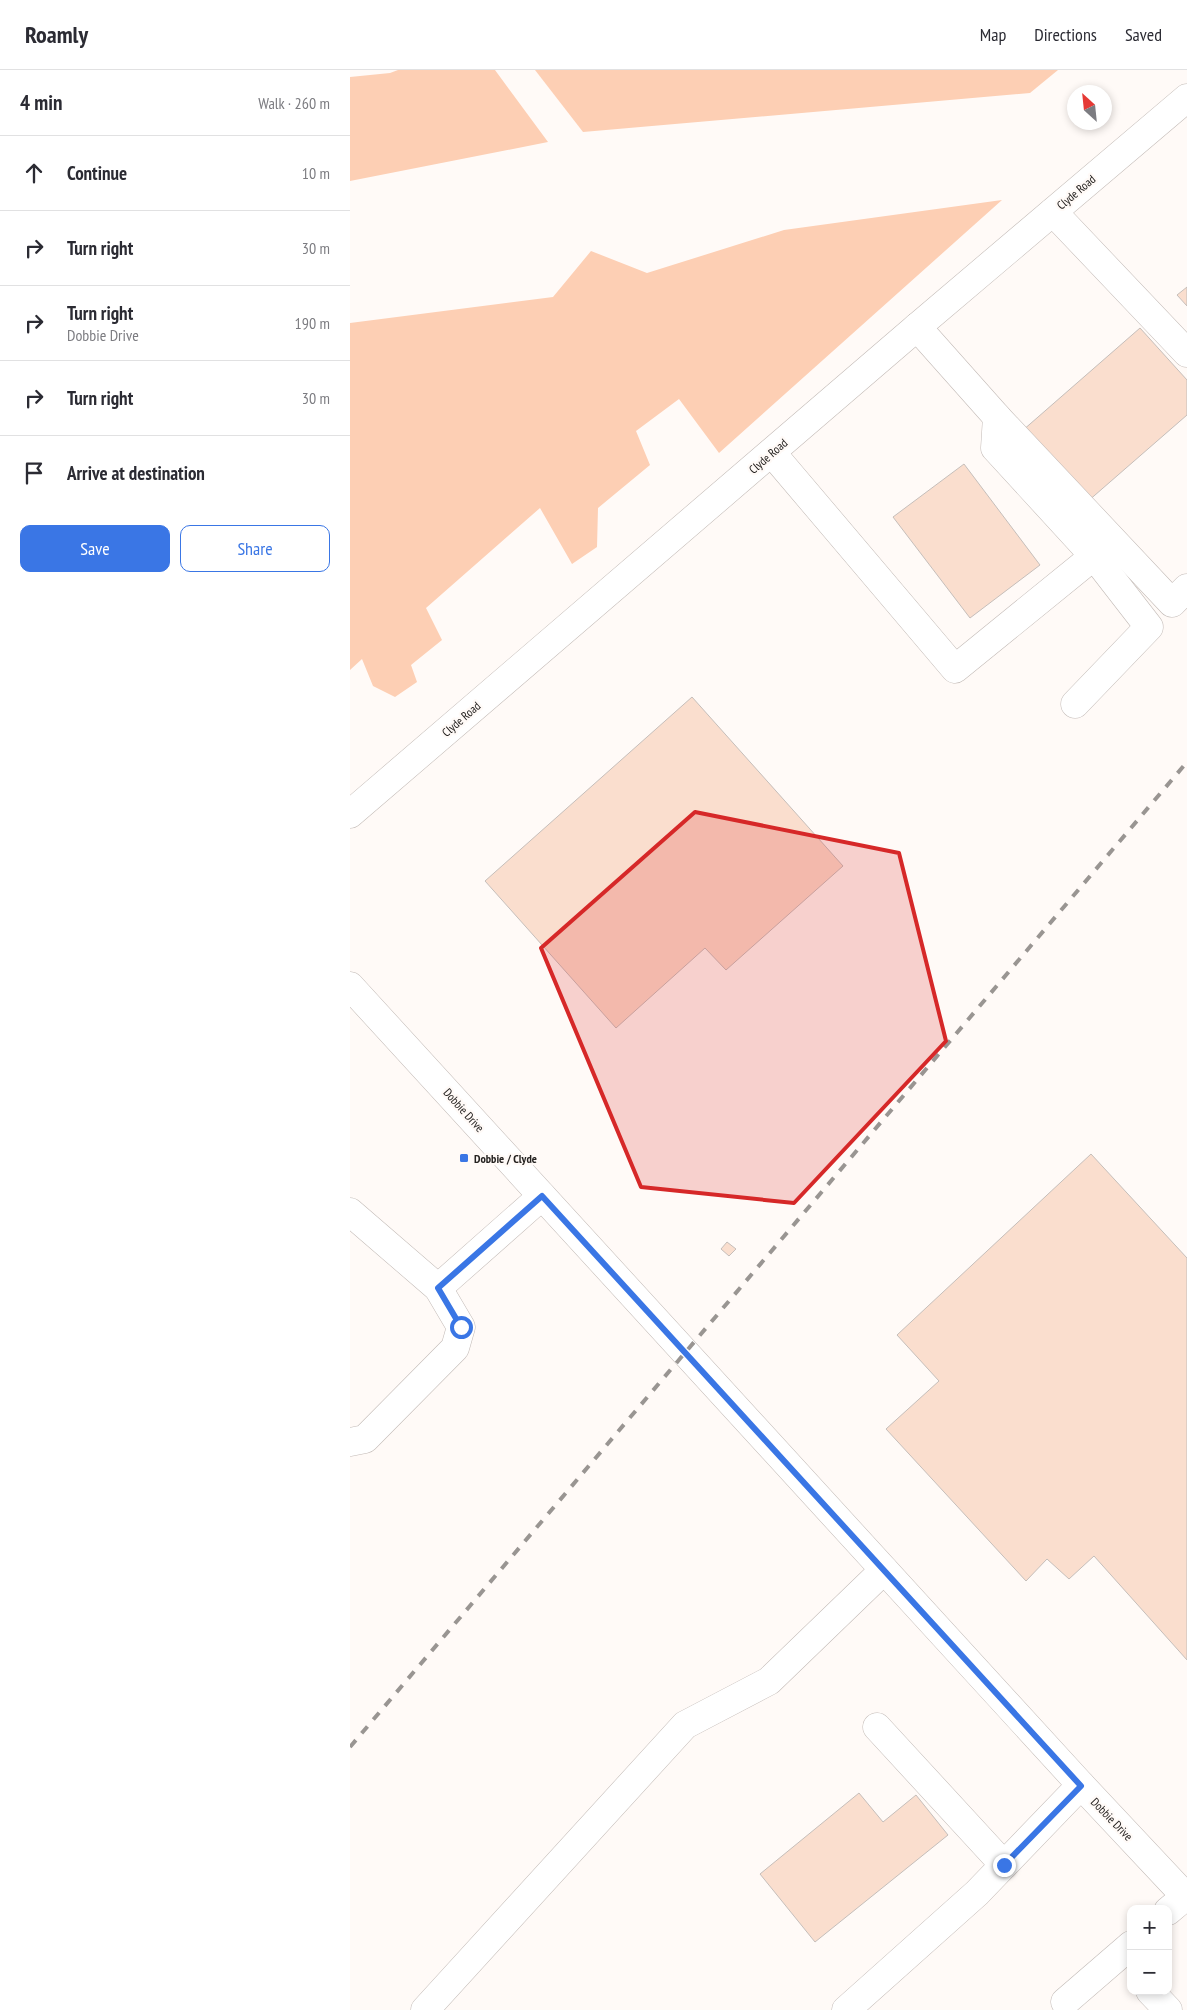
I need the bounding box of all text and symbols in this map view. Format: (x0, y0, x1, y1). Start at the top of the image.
text: Roamly (25, 19, 88, 50)
text: Map (980, 23, 1006, 46)
text: Directions (1034, 23, 1097, 46)
text: Saved (1125, 23, 1162, 46)
north arrow (1067, 85, 1112, 130)
text: 4 min (20, 89, 62, 116)
text: Walk · 260 m (258, 93, 330, 113)
icon: ahead (20, 159, 48, 187)
text: Continue (67, 161, 127, 185)
text: 10 m (302, 163, 330, 183)
street label: Clyde Road (1054, 171, 1098, 213)
icon: right (20, 234, 48, 262)
text: Turn right (67, 236, 133, 260)
text: 30 m (302, 238, 330, 258)
text: Turn right (67, 301, 133, 325)
icon: right (20, 309, 48, 337)
text: 190 m (295, 313, 330, 333)
text: Dobbie Drive (67, 325, 139, 345)
icon: right (20, 384, 48, 412)
text: Turn right (67, 386, 133, 410)
text: 30 m (302, 388, 330, 408)
street label: Clyde Road (746, 435, 790, 477)
icon: arrive (20, 459, 48, 487)
text: Arrive at destination (67, 461, 205, 485)
button: Save (20, 525, 170, 572)
button: Share (180, 525, 330, 572)
street label: Clyde Road (439, 698, 483, 740)
street label: Dobbie Drive (440, 1085, 488, 1135)
place label: Dobbie / Clyde (474, 1151, 537, 1166)
marker: Dobbie / Clyde (458, 1152, 470, 1164)
route start (450, 1316, 473, 1339)
street label: Dobbie Drive (1088, 1794, 1136, 1844)
route end (993, 1854, 1016, 1877)
map controls (1127, 1905, 1172, 1995)
button: + (1127, 1905, 1172, 1950)
button: − (1127, 1950, 1172, 1995)

